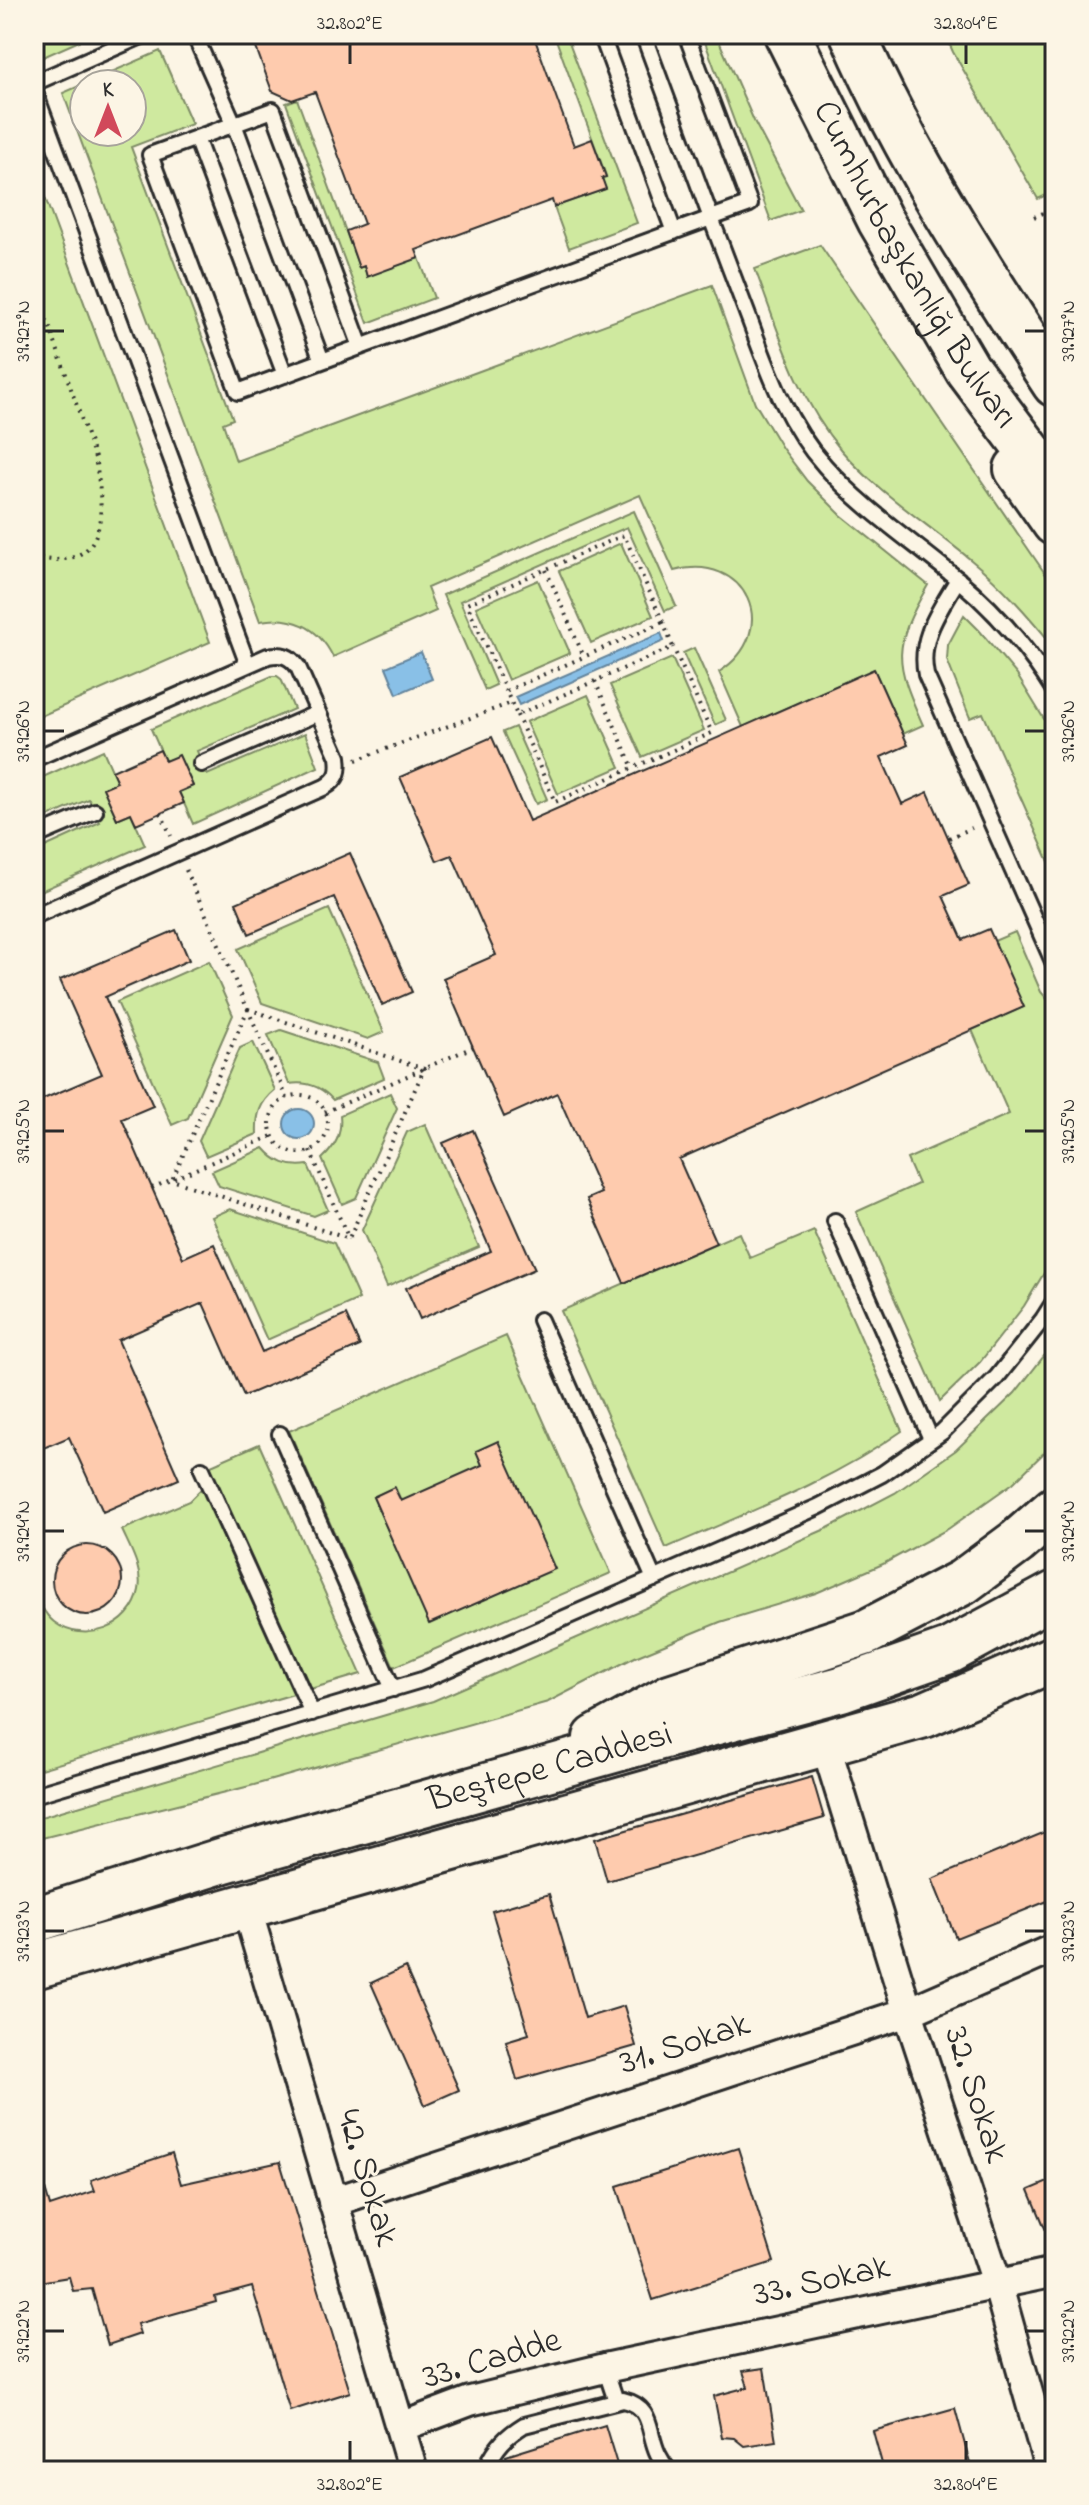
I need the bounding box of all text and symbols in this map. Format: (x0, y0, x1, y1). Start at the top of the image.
text: 32.802°E (317, 10, 383, 39)
text: 32.804°E (934, 10, 998, 39)
north arrow (68, 68, 148, 148)
text: K (103, 75, 115, 107)
street label: Cumhurbaşkanlığı Bulvarı (798, 92, 1030, 441)
text: 39.927°N (10, 300, 39, 362)
text: 39.927°N (1055, 300, 1084, 362)
text: 39.926°N (10, 700, 39, 762)
text: 39.926°N (1055, 700, 1084, 762)
text: 39.925°N (10, 1099, 39, 1163)
text: 39.925°N (1055, 1099, 1084, 1163)
text: 39.924°N (10, 1500, 39, 1562)
text: 39.924°N (1055, 1500, 1084, 1562)
street label: Beştepe Caddesi (420, 1708, 678, 1828)
text: 39.923°N (10, 1900, 39, 1962)
text: 39.923°N (1055, 1900, 1084, 1962)
street label: 31. Sokak (613, 1999, 757, 2091)
street label: 32. Sokak (928, 2020, 1022, 2170)
street label: 42. Sokak (320, 2103, 412, 2253)
street label: 33. Sokak (749, 2242, 895, 2322)
text: 39.922°N (10, 2299, 39, 2363)
text: 39.922°N (1055, 2299, 1084, 2363)
street label: 33. Cadde (416, 2315, 568, 2405)
text: 32.802°E (317, 2471, 383, 2500)
text: 32.804°E (934, 2471, 998, 2500)

